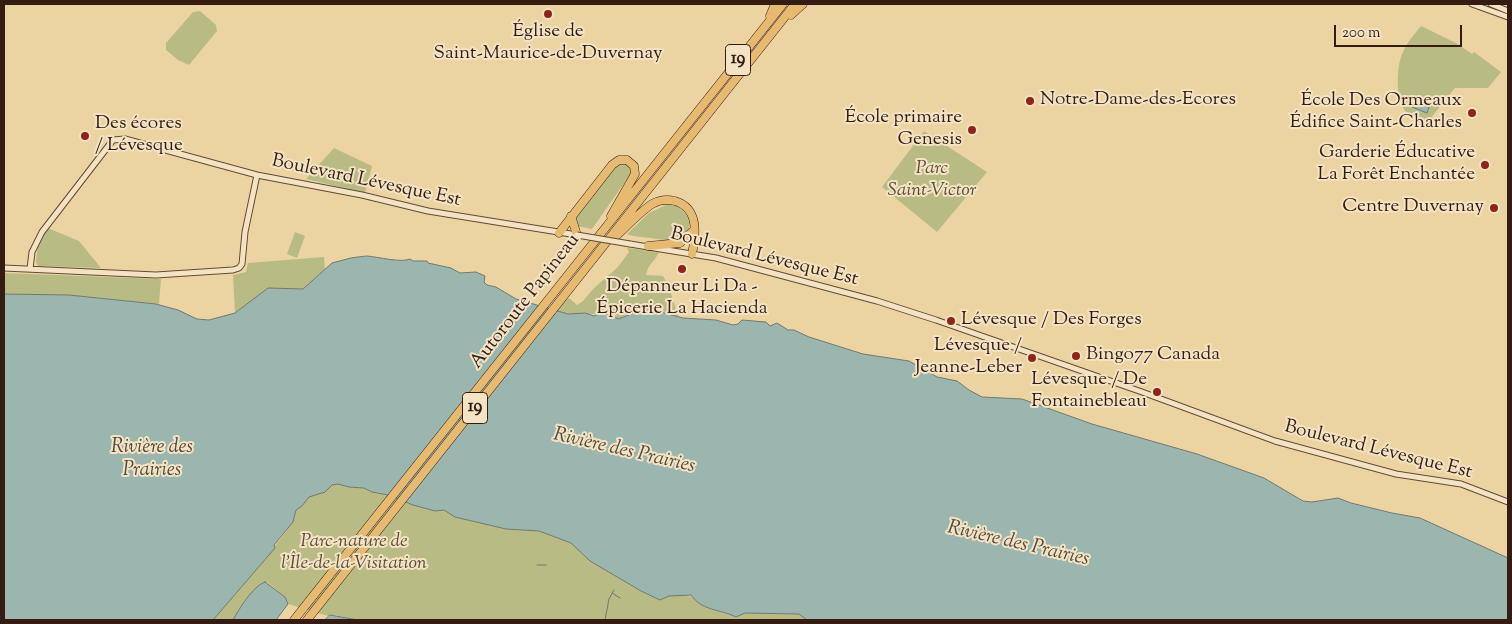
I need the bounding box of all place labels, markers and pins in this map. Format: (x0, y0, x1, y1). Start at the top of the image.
marker: Église de Saint-Maurice-de-Duvernay (542, 8, 554, 20)
place label: Église de Saint-Maurice-de-Duvernay (434, 22, 662, 66)
place label: Notre-Dame-des-Ecores (1040, 90, 1236, 112)
place label: École Des Ormeaux Édifice Saint-Charles (1290, 91, 1462, 135)
marker: Notre-Dame-des-Ecores (1024, 95, 1036, 107)
marker: École Des Ormeaux Édifice Saint-Charles (1466, 107, 1478, 119)
place label: École primaire Genesis (845, 108, 962, 152)
place label: Des écores / Lévesque (95, 114, 183, 158)
marker: École primaire Genesis (966, 124, 978, 136)
marker: Des écores / Lévesque (79, 130, 91, 142)
place label: Garderie Éducative La Forêt Enchantée (1318, 143, 1475, 187)
marker: Garderie Éducative La Forêt Enchantée (1479, 159, 1491, 171)
place label: Centre Duvernay (1342, 197, 1484, 219)
marker: Centre Duvernay (1488, 202, 1500, 214)
marker: Dépanneur Li Da - Épicerie La Hacienda (676, 263, 688, 275)
place label: Dépanneur Li Da - Épicerie La Hacienda (596, 277, 768, 321)
place label: Lévesque / Des Forges (961, 310, 1142, 332)
marker: Lévesque / Des Forges (945, 315, 957, 327)
place label: Lévesque / Jeanne-Leber (915, 336, 1022, 380)
place label: Bingo77 Canada (1086, 345, 1220, 367)
marker: Bingo77 Canada (1070, 350, 1082, 362)
marker: Lévesque / Jeanne-Leber (1026, 352, 1038, 364)
place label: Lévesque / De Fontainebleau (1031, 370, 1147, 414)
marker: Lévesque / De Fontainebleau (1151, 386, 1163, 398)

